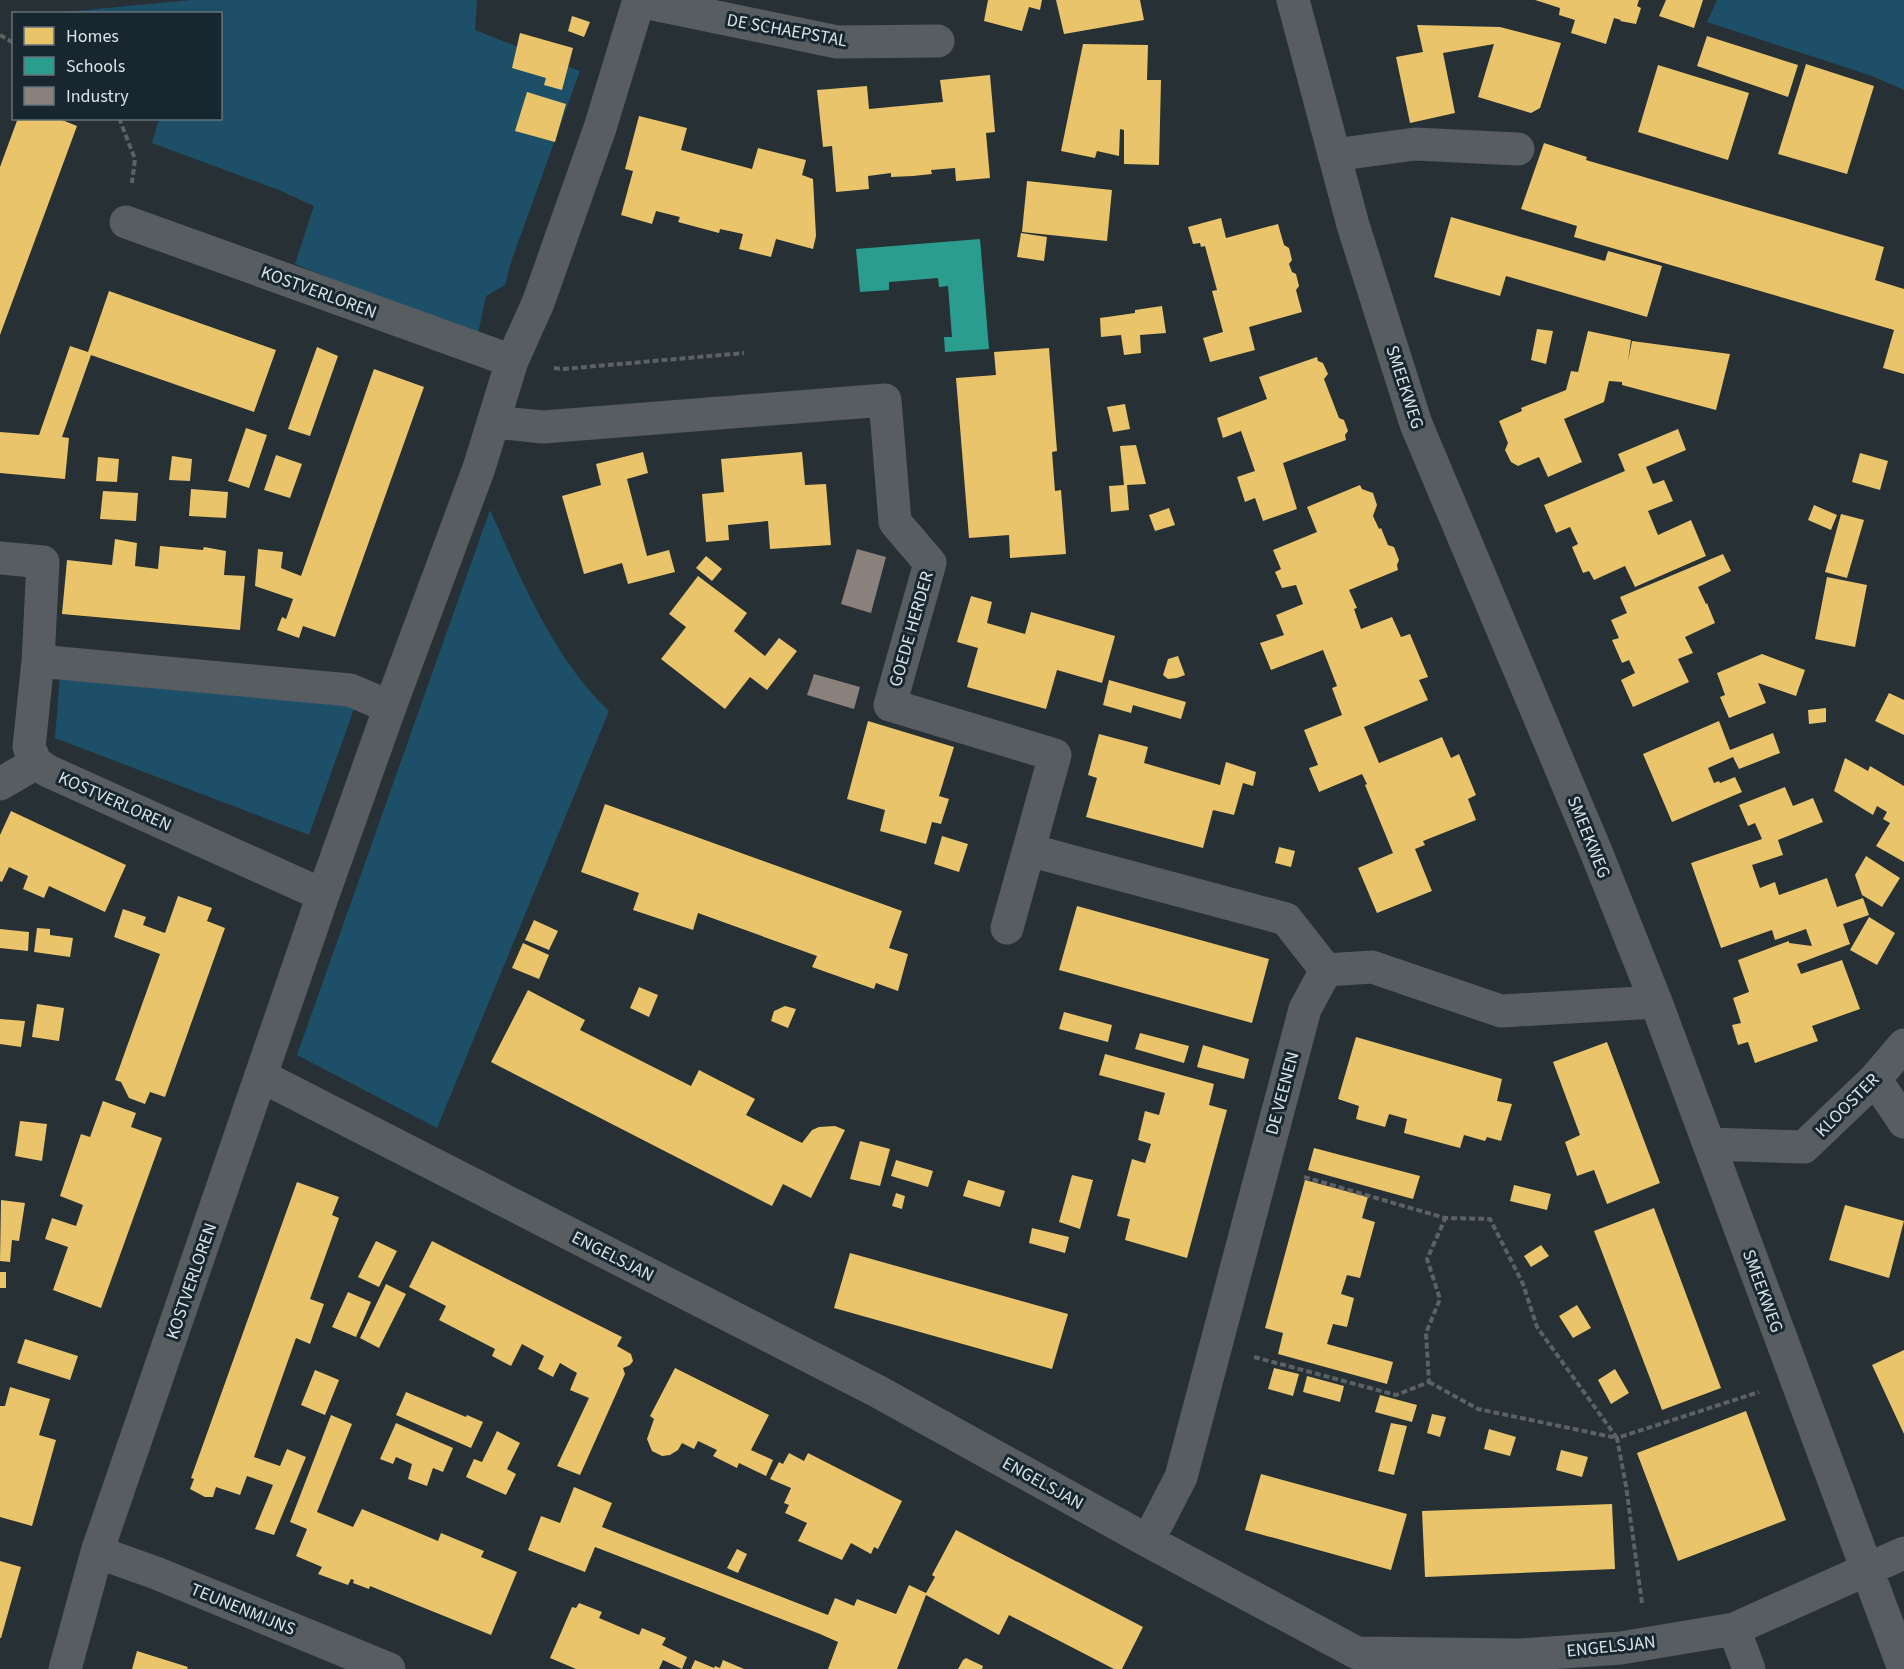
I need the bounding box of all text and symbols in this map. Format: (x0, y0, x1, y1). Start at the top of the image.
street label: DE SCHAEPSTAL (725, 8, 849, 53)
legend (12, 12, 222, 120)
text: Homes (66, 24, 119, 49)
text: Schools (66, 54, 125, 79)
text: Industry (66, 84, 129, 109)
street label: KOSTVERLOREN (257, 260, 380, 325)
street label: SMEEKWEG (1379, 342, 1430, 432)
street label: GOEDE HERDER (883, 569, 940, 690)
street label: KOSTVERLOREN (54, 765, 175, 838)
street label: SMEEKWEG (1561, 792, 1616, 882)
street label: DE VEENEN (1259, 1049, 1306, 1138)
street label: KLOOSTER (1810, 1068, 1885, 1143)
street label: KOSTVERLOREN (160, 1220, 223, 1343)
street label: ENGELSJAN (567, 1225, 658, 1288)
street label: SMEEKWEG (1736, 1246, 1789, 1336)
street label: ENGELSJAN (998, 1451, 1088, 1516)
street label: TEUNENMIJNS (187, 1577, 299, 1642)
street label: ENGELSJAN (1565, 1629, 1657, 1664)

